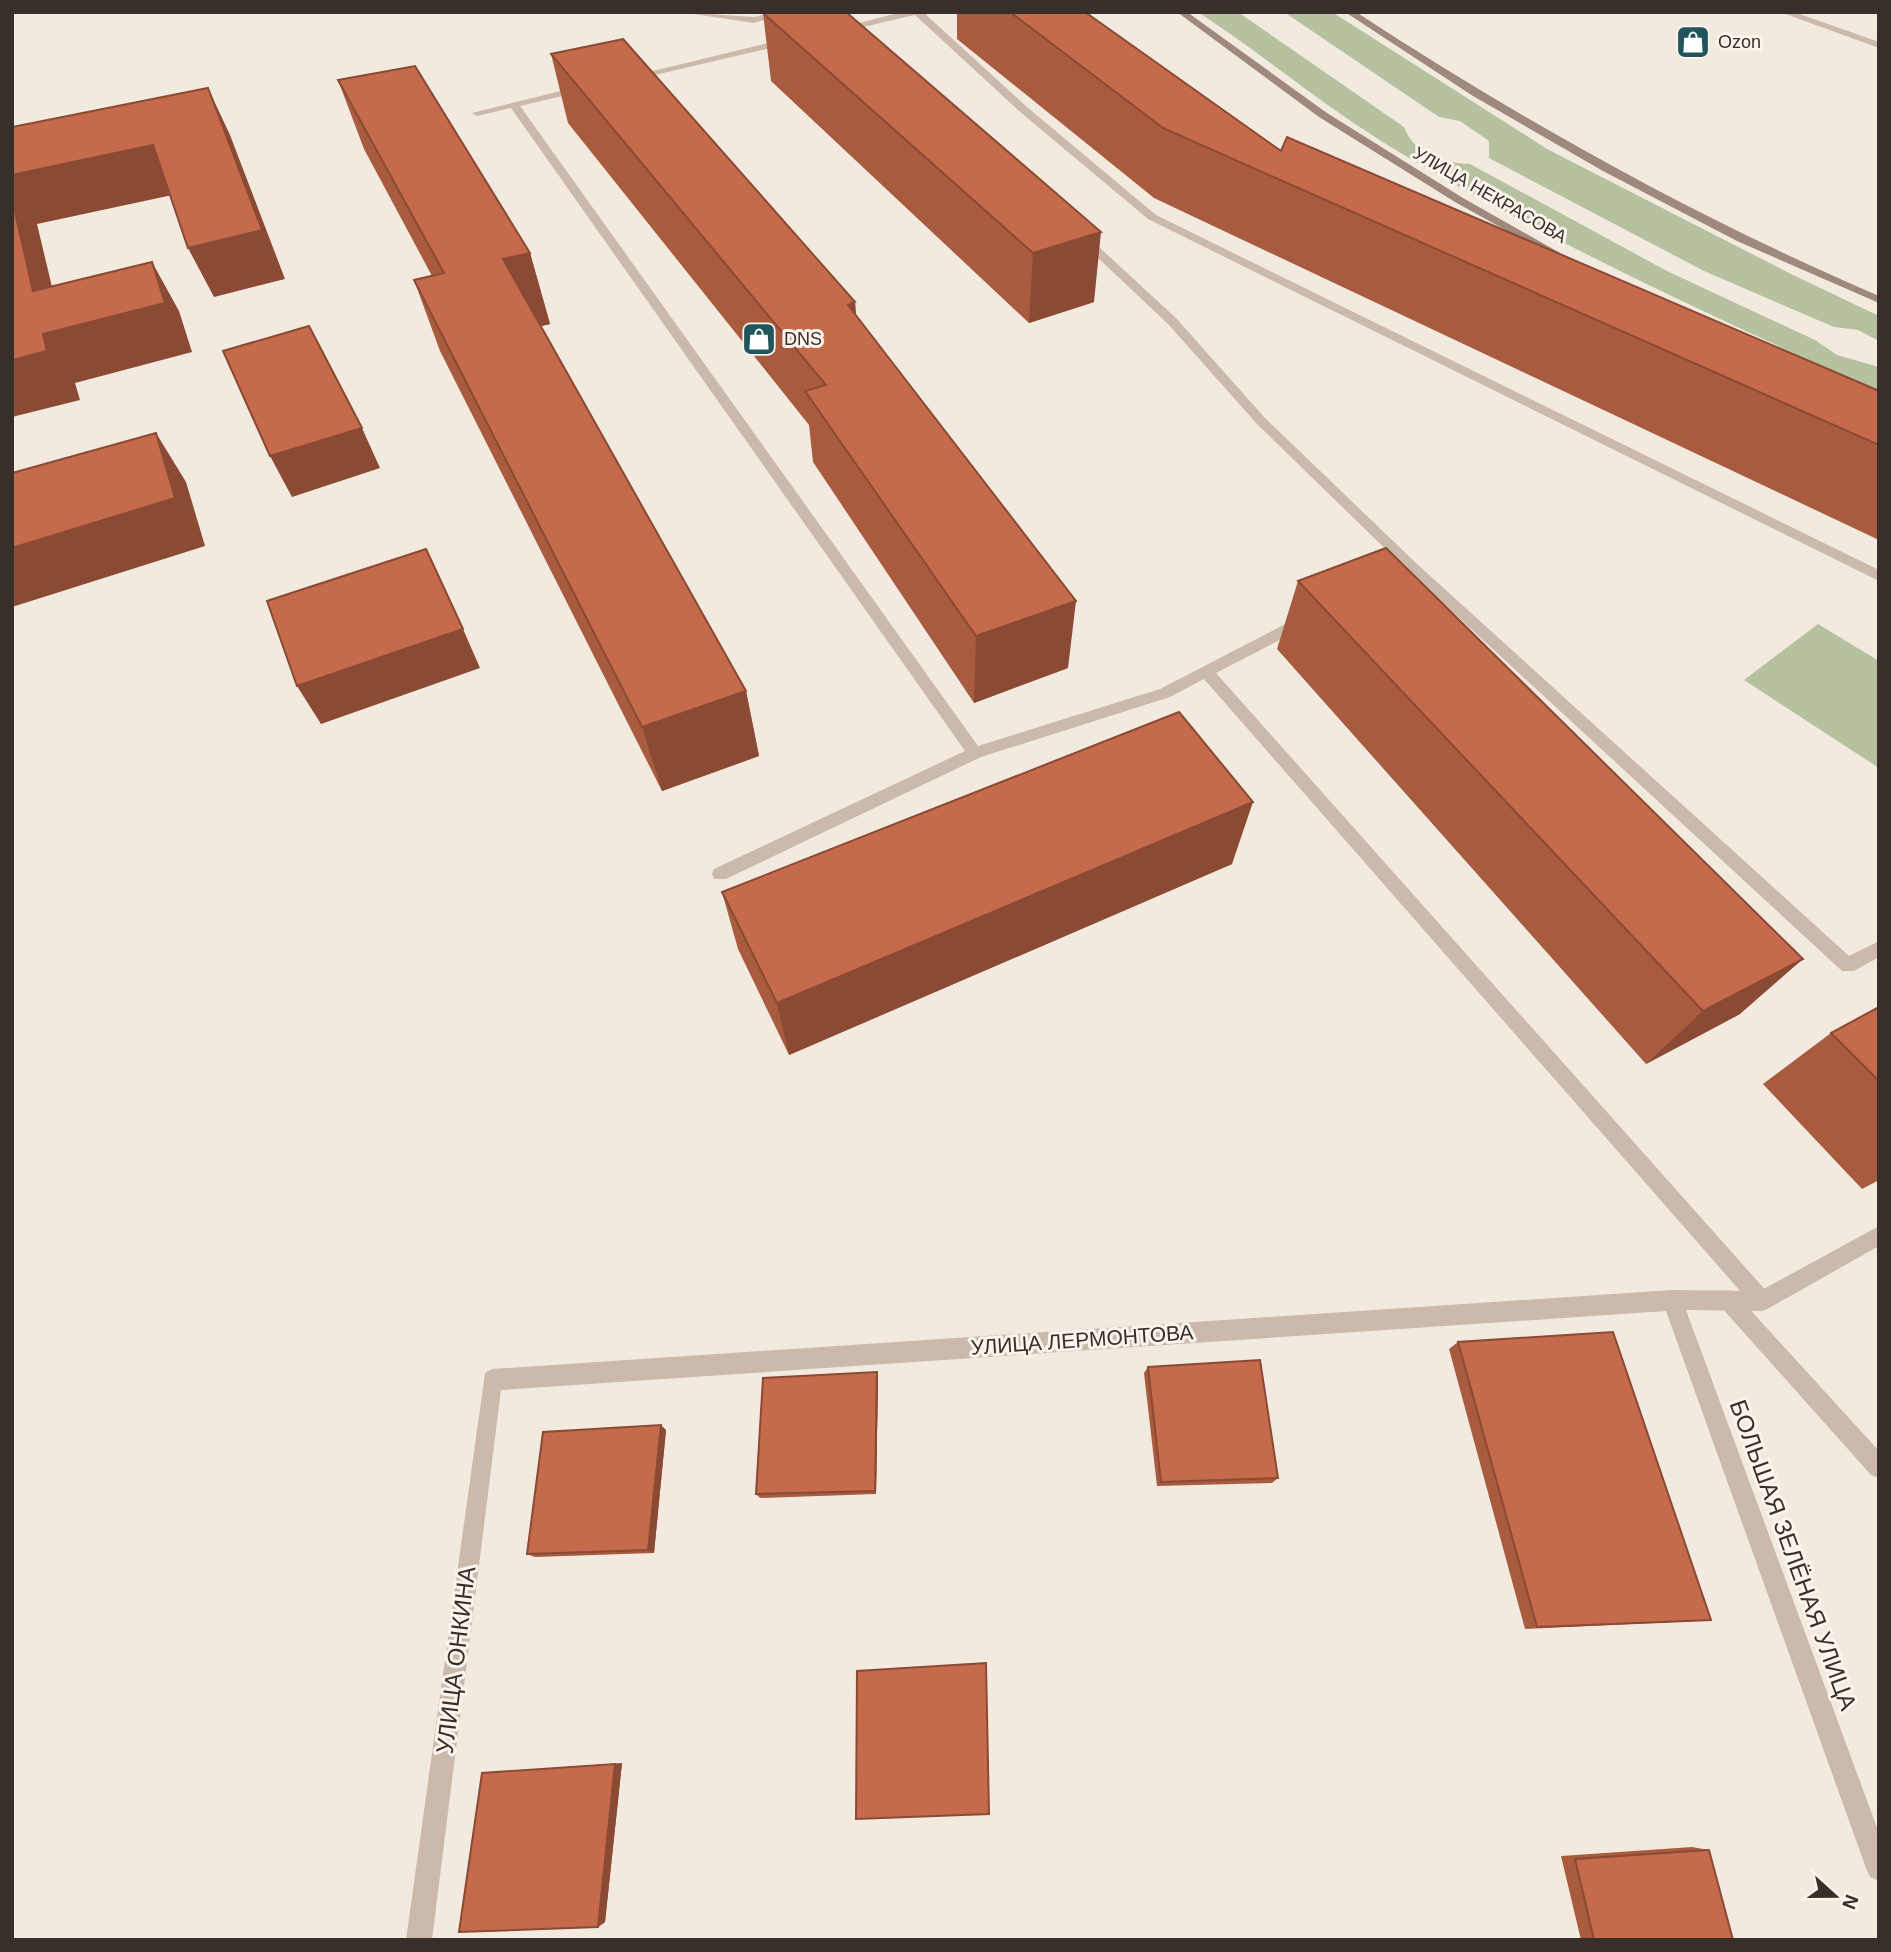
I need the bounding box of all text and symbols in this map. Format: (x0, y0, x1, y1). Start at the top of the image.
shop icon: Ozon (1674, 23, 1712, 61)
place label: Ozon (1718, 32, 1761, 52)
street label: УЛИЦА НЕКРАСОВА (1410, 143, 1570, 247)
shop icon: DNS (740, 320, 778, 358)
place label: DNS (784, 329, 822, 349)
street label: УЛИЦА ЛЕРМОНТОВА (970, 1320, 1194, 1359)
street label: БОЛЬШАЯ ЗЕЛЁНАЯ УЛИЦА (1725, 1396, 1862, 1714)
street label: УЛИЦА ОНКИНА (431, 1565, 480, 1755)
north arrow (1800, 1861, 1870, 1931)
text: N (1838, 1892, 1863, 1912)

